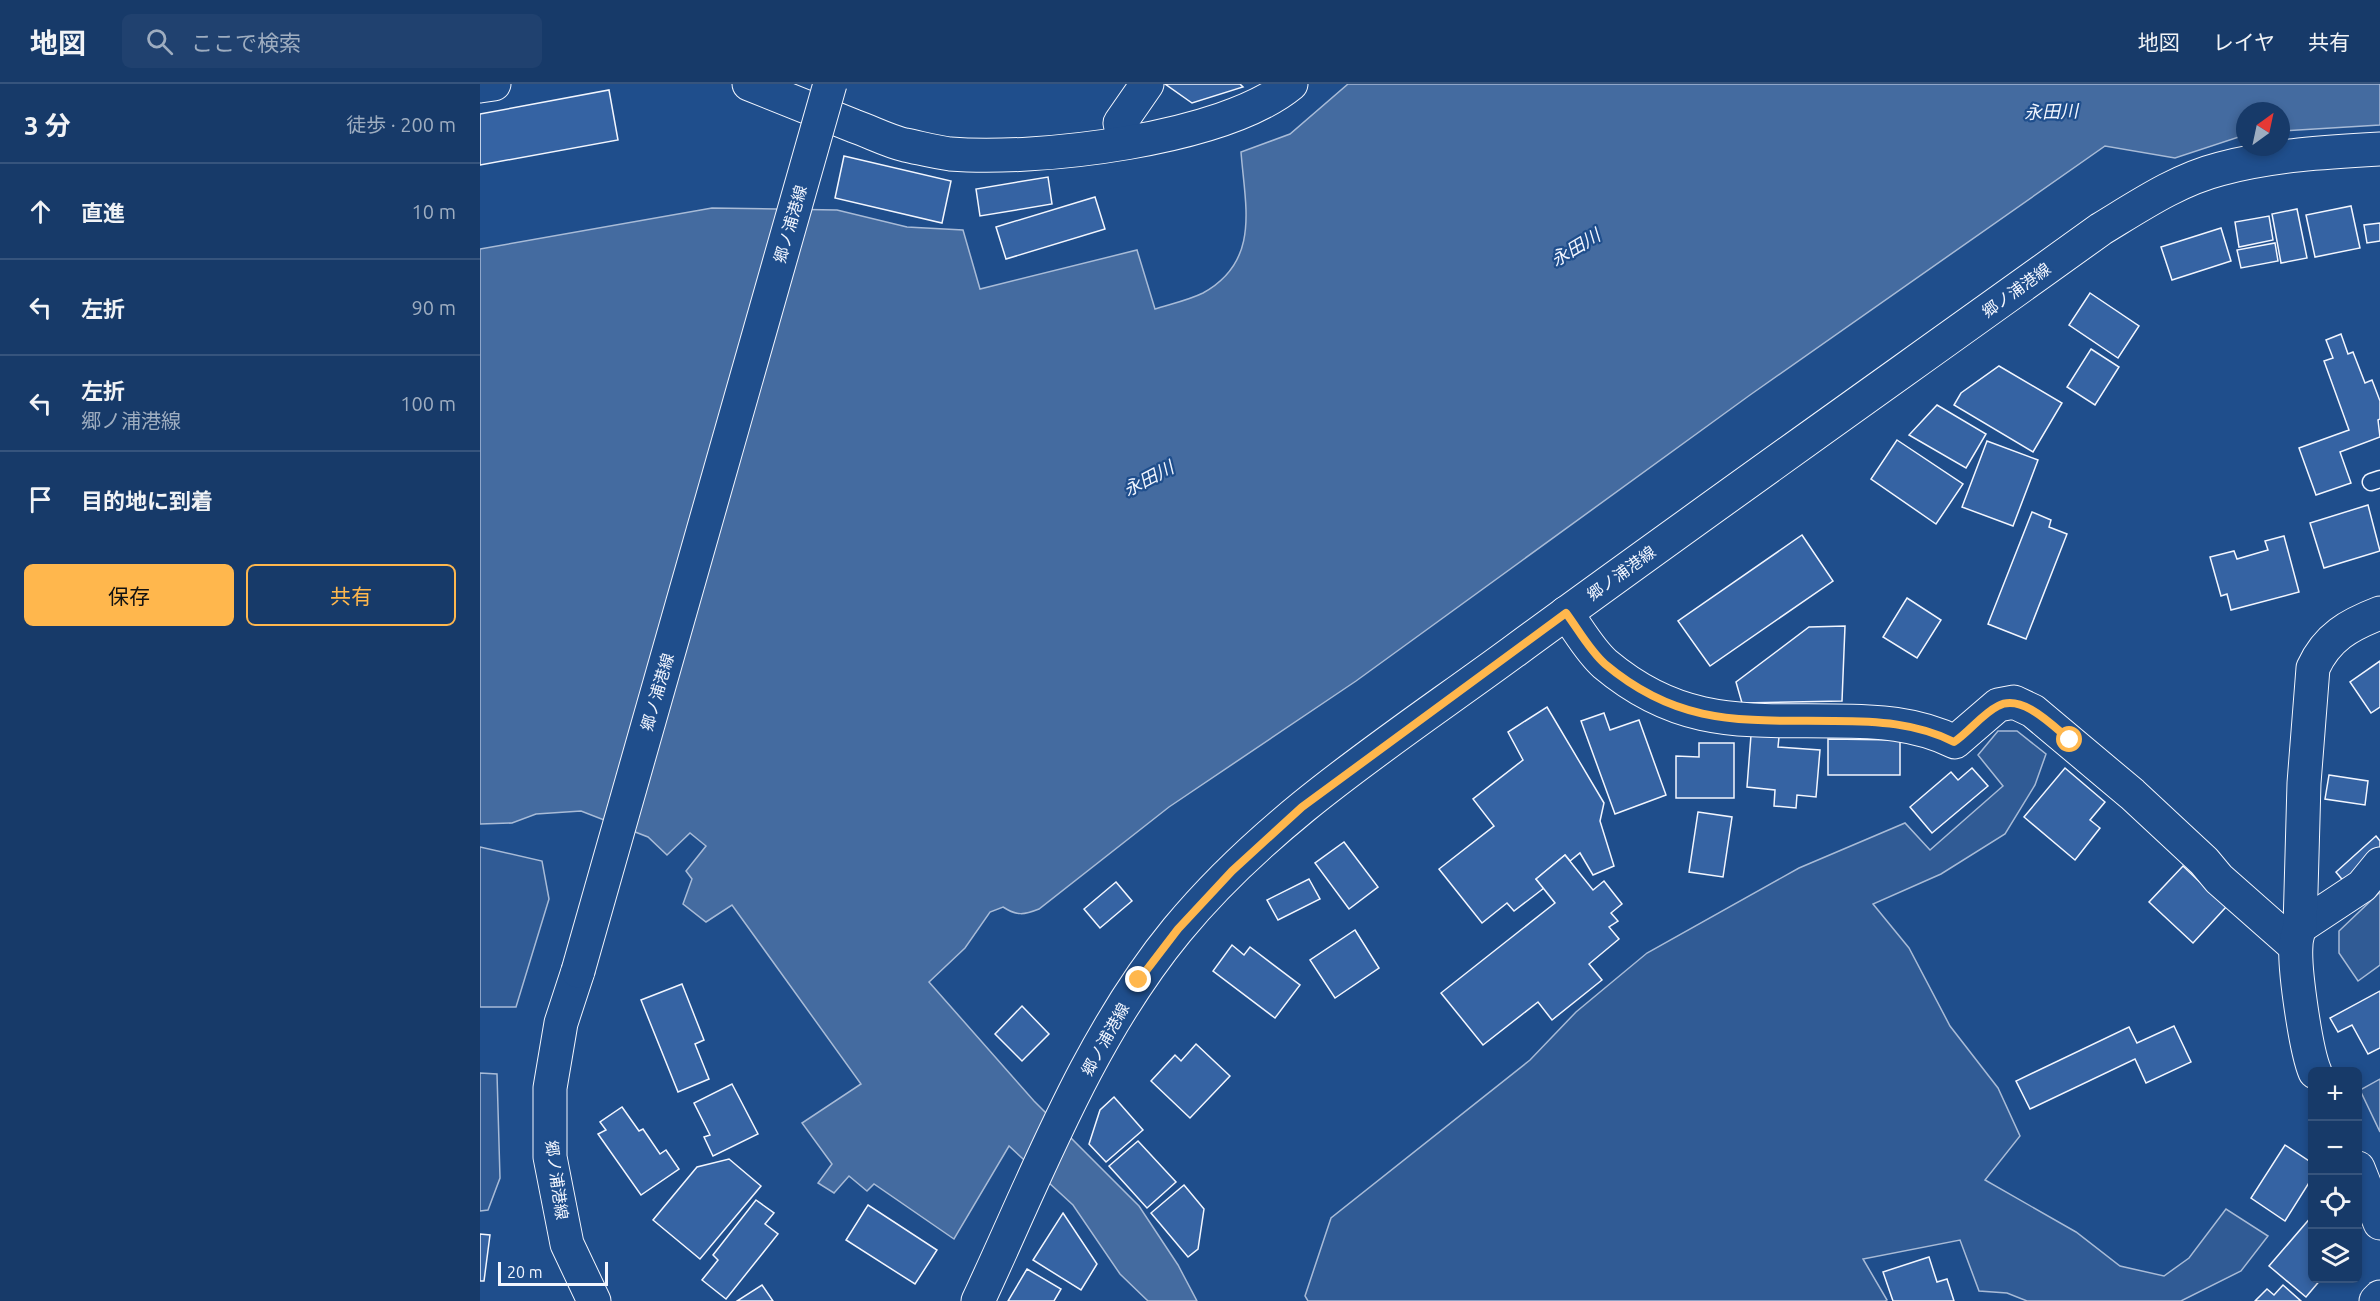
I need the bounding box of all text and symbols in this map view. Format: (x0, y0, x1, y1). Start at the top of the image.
search box (122, 14, 542, 68)
icon: search (143, 25, 176, 58)
text: 地図 (30, 27, 86, 58)
text: ここで検索 (191, 30, 301, 55)
text: 地図 (2138, 30, 2180, 54)
text: レイヤ (2213, 30, 2275, 54)
text: 共有 (2308, 30, 2350, 54)
water label: 永田川 (2024, 100, 2080, 122)
north arrow (2236, 102, 2290, 156)
text: 3 分 (24, 111, 71, 140)
text: 徒歩 · 200 m (346, 113, 456, 136)
street label: 郷ノ浦港線 (770, 183, 810, 265)
icon: ahead (24, 195, 57, 228)
text: 直進 (81, 200, 125, 225)
text: 10 m (412, 200, 456, 223)
water label: 永田川 (1547, 223, 1605, 269)
street label: 郷ノ浦港線 (1978, 259, 2054, 321)
icon: left (24, 291, 57, 324)
text: 左折 (81, 296, 125, 321)
text: 90 m (412, 296, 456, 319)
text: 左折 (81, 378, 125, 403)
icon: left (24, 387, 57, 420)
text: 100 m (400, 392, 456, 415)
text: 郷ノ浦港線 (81, 409, 181, 432)
water label: 永田川 (1119, 456, 1178, 500)
icon: arrive (24, 483, 57, 516)
text: 目的地に到着 (81, 488, 213, 513)
street label: 郷ノ浦港線 (1583, 542, 1659, 604)
button: 保存 (24, 564, 234, 626)
button: 共有 (246, 564, 456, 626)
street label: 郷ノ浦港線 (637, 651, 677, 733)
route start (2056, 726, 2082, 752)
route end (1125, 966, 1151, 992)
street label: 郷ノ浦港線 (1078, 1000, 1132, 1078)
map controls (2308, 1067, 2362, 1283)
button: + (2308, 1067, 2362, 1121)
button: − (2308, 1121, 2362, 1175)
street label: 郷ノ浦港線 (543, 1139, 571, 1221)
button: locate (2308, 1175, 2362, 1229)
button: layers (2308, 1229, 2362, 1283)
scale bar (498, 1259, 608, 1286)
text: 20 m (507, 1263, 543, 1281)

